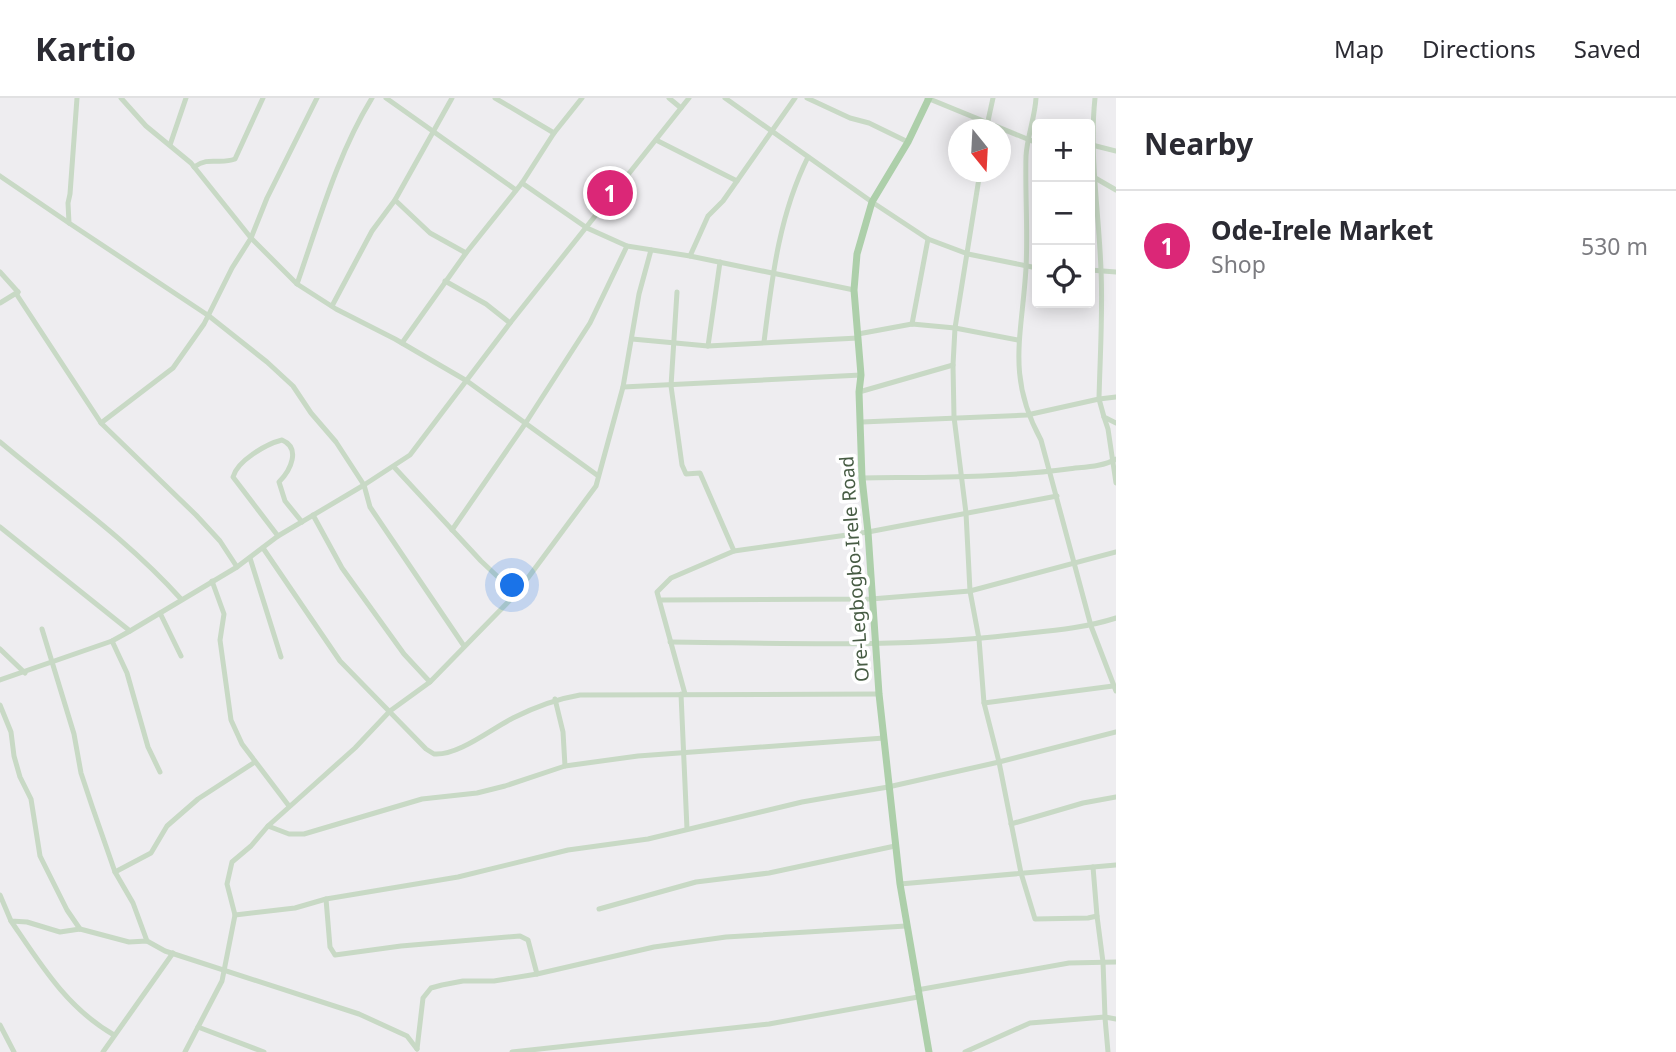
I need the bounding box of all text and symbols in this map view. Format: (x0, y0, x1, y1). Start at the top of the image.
text: Kartio (35, 26, 136, 71)
text: Map (1334, 32, 1384, 65)
text: Directions (1422, 32, 1536, 65)
text: Saved (1574, 32, 1641, 65)
north arrow (948, 119, 1011, 182)
map controls (1032, 119, 1095, 308)
button: + (1032, 119, 1095, 182)
text: Nearby (1144, 123, 1253, 164)
pin: 1 (587, 167, 633, 219)
button: − (1032, 182, 1095, 245)
text: Ode-Irele Market (1211, 212, 1433, 248)
text: 1 (1160, 230, 1174, 262)
text: 530 m (1581, 230, 1648, 262)
button: locate (1032, 245, 1095, 308)
text: Shop (1211, 248, 1266, 280)
street label: Ore-Legbogbo-Irele Road (833, 455, 875, 683)
your location (495, 568, 529, 602)

